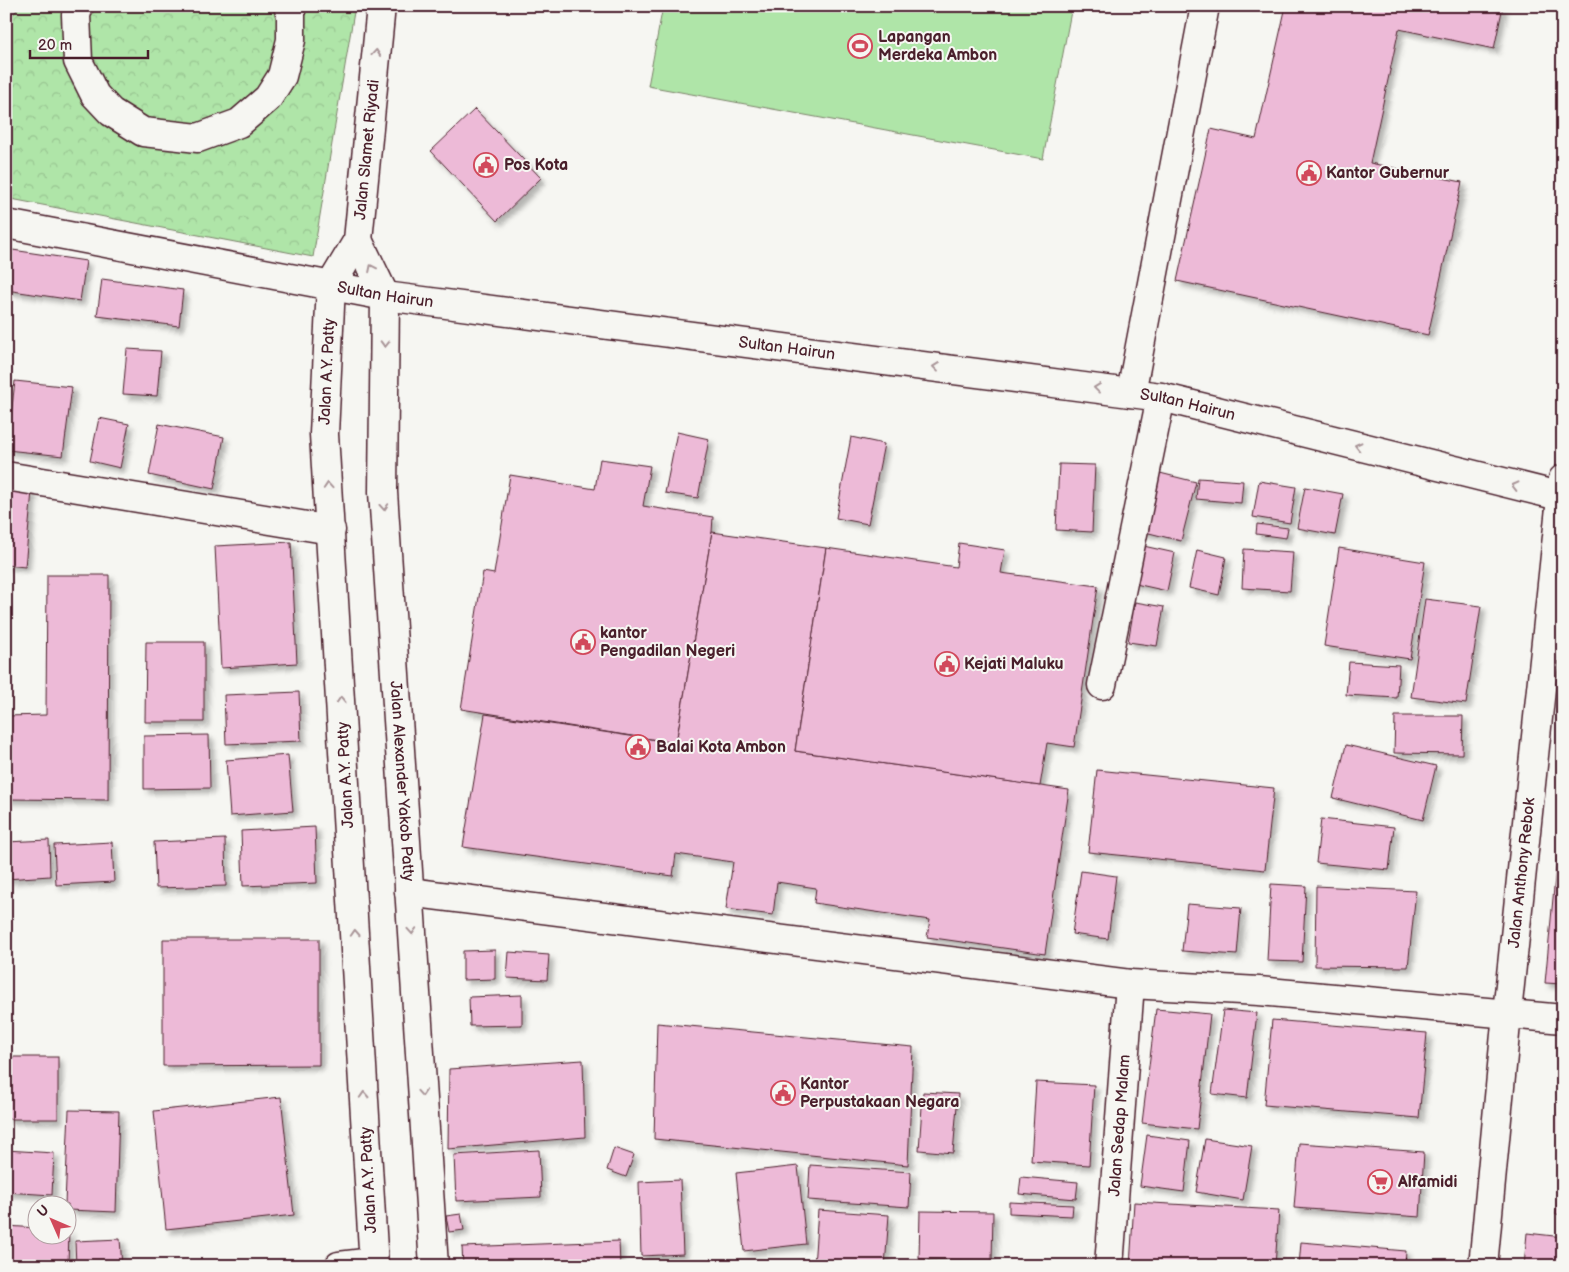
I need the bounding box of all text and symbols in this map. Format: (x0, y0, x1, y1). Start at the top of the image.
scale bar (30, 28, 148, 60)
place label: Lapangan Merdeka Ambon (878, 28, 997, 65)
sports icon: Lapangan Merdeka Ambon (847, 33, 873, 59)
text: 20 m (38, 36, 72, 55)
one-way arrow (370, 48, 381, 56)
street label: Jalan Slamet Riyadi (351, 79, 383, 221)
public building icon: Pos Kota (473, 152, 499, 178)
place label: Pos Kota (504, 156, 568, 175)
public building icon: Kantor Gubernur (1296, 160, 1322, 186)
place label: Kantor Gubernur (1326, 164, 1450, 183)
one-way arrow (368, 264, 378, 273)
street label: Sultan Hairun (336, 278, 435, 312)
street label: Jalan A.Y. Patty (315, 317, 339, 425)
street label: Sultan Hairun (737, 333, 836, 364)
one-way arrow (380, 341, 390, 349)
one-way arrow (931, 362, 939, 373)
one-way arrow (1093, 383, 1101, 394)
street label: Sultan Hairun (1139, 385, 1237, 425)
one-way arrow (1353, 441, 1362, 452)
one-way arrow (1512, 481, 1520, 491)
one-way arrow (323, 482, 334, 490)
one-way arrow (379, 503, 390, 511)
place label: kantor Pengadilan Negeri (600, 624, 735, 661)
public building icon: kantor Pengadilan Negeri (570, 629, 596, 655)
public building icon: Kejati Maluku (934, 651, 960, 677)
place label: Kejati Maluku (964, 655, 1064, 674)
street label: Jalan Alexander Yakob Patty (386, 680, 418, 883)
one-way arrow (336, 696, 347, 704)
street label: Jalan A.Y. Patty (334, 721, 358, 829)
public building icon: Balai Kota Ambon (625, 734, 651, 760)
place label: Balai Kota Ambon (656, 738, 786, 757)
street label: Jalan Anthony Rebok (1504, 797, 1539, 949)
one-way arrow (406, 927, 417, 935)
one-way arrow (349, 928, 360, 936)
street label: Jalan Sedap Malam (1105, 1054, 1134, 1197)
place label: Kantor Perpustakaan Negara (800, 1075, 960, 1112)
public building icon: Kantor Perpustakaan Negara (770, 1080, 796, 1106)
one-way arrow (417, 1089, 428, 1097)
one-way arrow (359, 1091, 370, 1099)
street label: Jalan A.Y. Patty (357, 1126, 381, 1234)
supermarket icon: Alfamidi (1367, 1169, 1393, 1195)
place label: Alfamidi (1397, 1173, 1457, 1192)
north arrow (28, 1194, 78, 1244)
text: U (34, 1202, 53, 1221)

